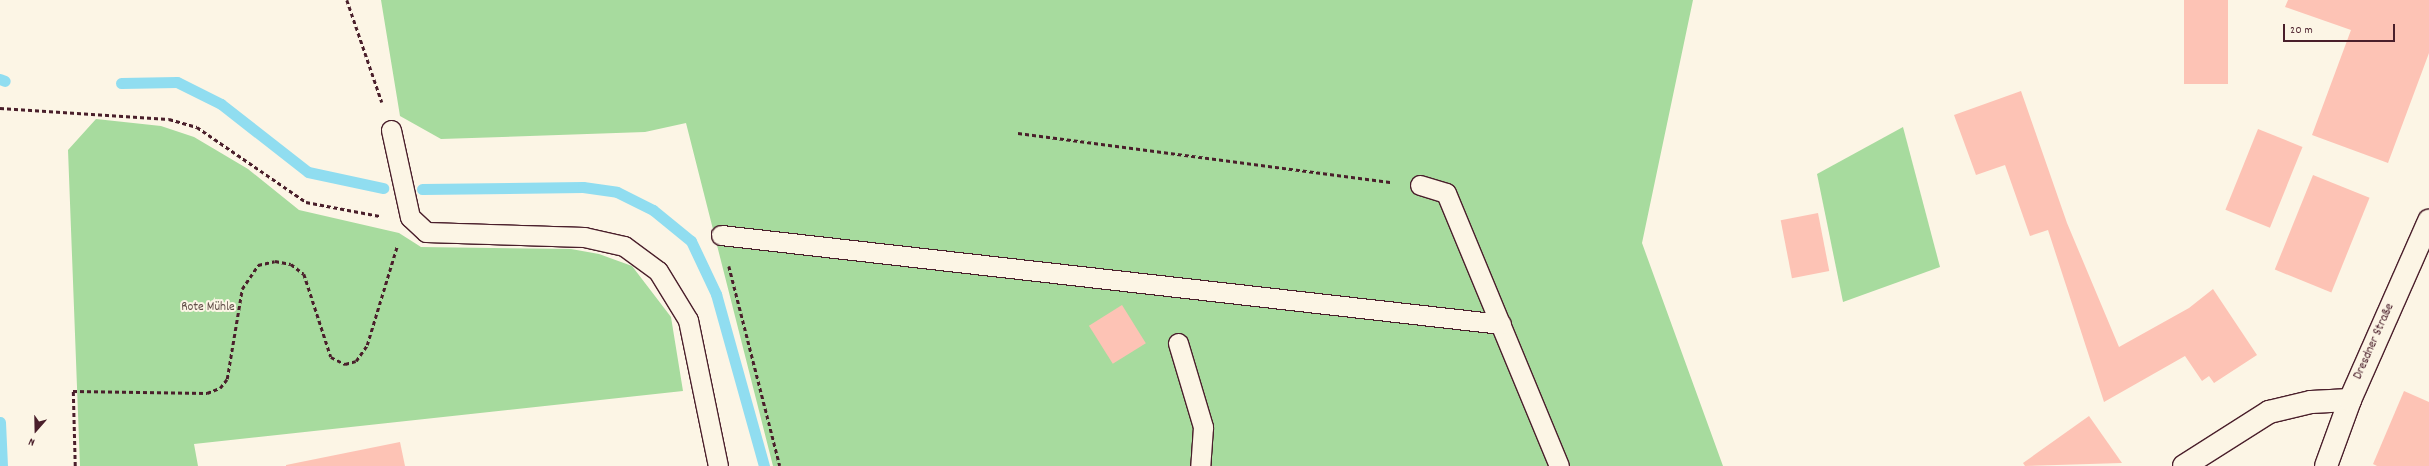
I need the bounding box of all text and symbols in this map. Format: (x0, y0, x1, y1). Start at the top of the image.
scale bar (2285, 16, 2397, 42)
text: 20 m (2290, 22, 2313, 39)
park label: Rote Mühle (181, 300, 235, 316)
street label: Dresdner Straße (2351, 302, 2399, 382)
north arrow (16, 410, 56, 450)
text: N (27, 433, 37, 450)

